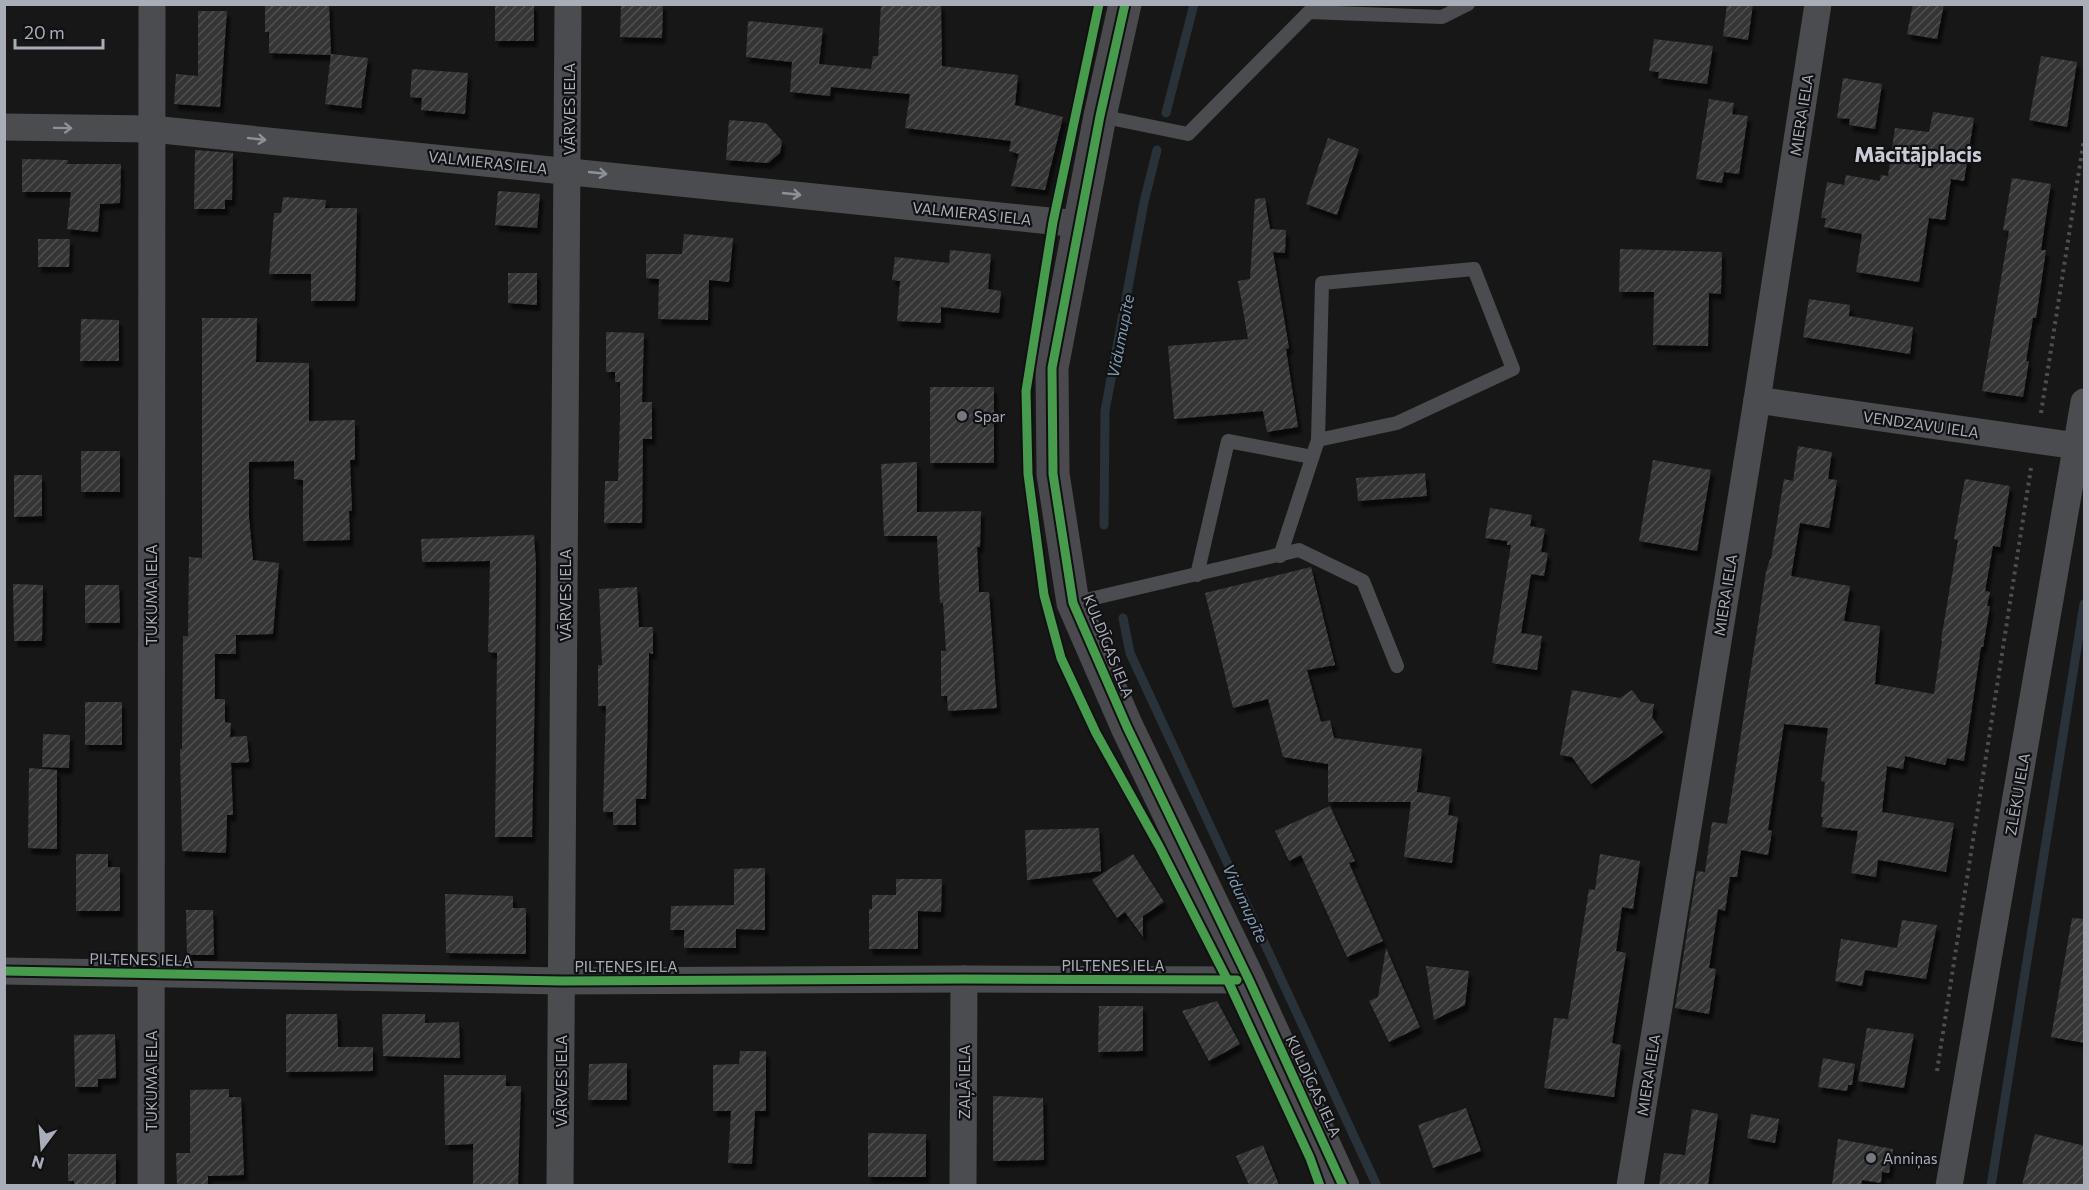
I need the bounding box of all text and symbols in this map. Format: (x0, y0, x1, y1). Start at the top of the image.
scale bar (15, 12, 104, 50)
text: 20 m (24, 21, 65, 43)
street label: VĀRVES IELA (560, 63, 578, 155)
street label: MIERA IELA (1786, 73, 1816, 157)
one-way arrow (52, 122, 72, 134)
one-way arrow (247, 134, 267, 145)
district label: Mācītājplacis (1854, 141, 1982, 166)
street label: VALMIERAS IELA (428, 147, 548, 177)
one-way arrow (587, 168, 607, 179)
one-way arrow (781, 189, 801, 200)
street label: VALMIERAS IELA (912, 198, 1032, 228)
water label: Vidumupīte (1103, 292, 1138, 379)
place label: Spar (974, 407, 1006, 425)
street label: VENDZAVU IELA (1862, 407, 1980, 441)
marker: Spar (955, 409, 969, 423)
street label: TUKUMA IELA (142, 544, 160, 646)
street label: VĀRVES IELA (556, 549, 574, 641)
street label: MIERA IELA (1710, 553, 1740, 637)
street label: KULDĪGAS IELA (1080, 592, 1138, 700)
street label: ZLĒKU IELA (2001, 751, 2033, 837)
water label: Vidumupīte (1220, 861, 1273, 946)
street label: PILTENES IELA (89, 949, 193, 969)
street label: PILTENES IELA (1061, 956, 1165, 974)
street label: PILTENES IELA (574, 957, 678, 975)
street label: TUKUMA IELA (142, 1030, 160, 1132)
street label: KULDĪGAS IELA (1283, 1032, 1345, 1140)
street label: MIERA IELA (1633, 1033, 1663, 1117)
street label: VĀRVES IELA (552, 1035, 570, 1127)
street label: ZAĻĀ IELA (955, 1045, 975, 1119)
north arrow (12, 1118, 72, 1178)
place label: Anniņas (1883, 1149, 1938, 1169)
marker: Anniņas (1864, 1151, 1878, 1165)
text: N (29, 1152, 46, 1174)

